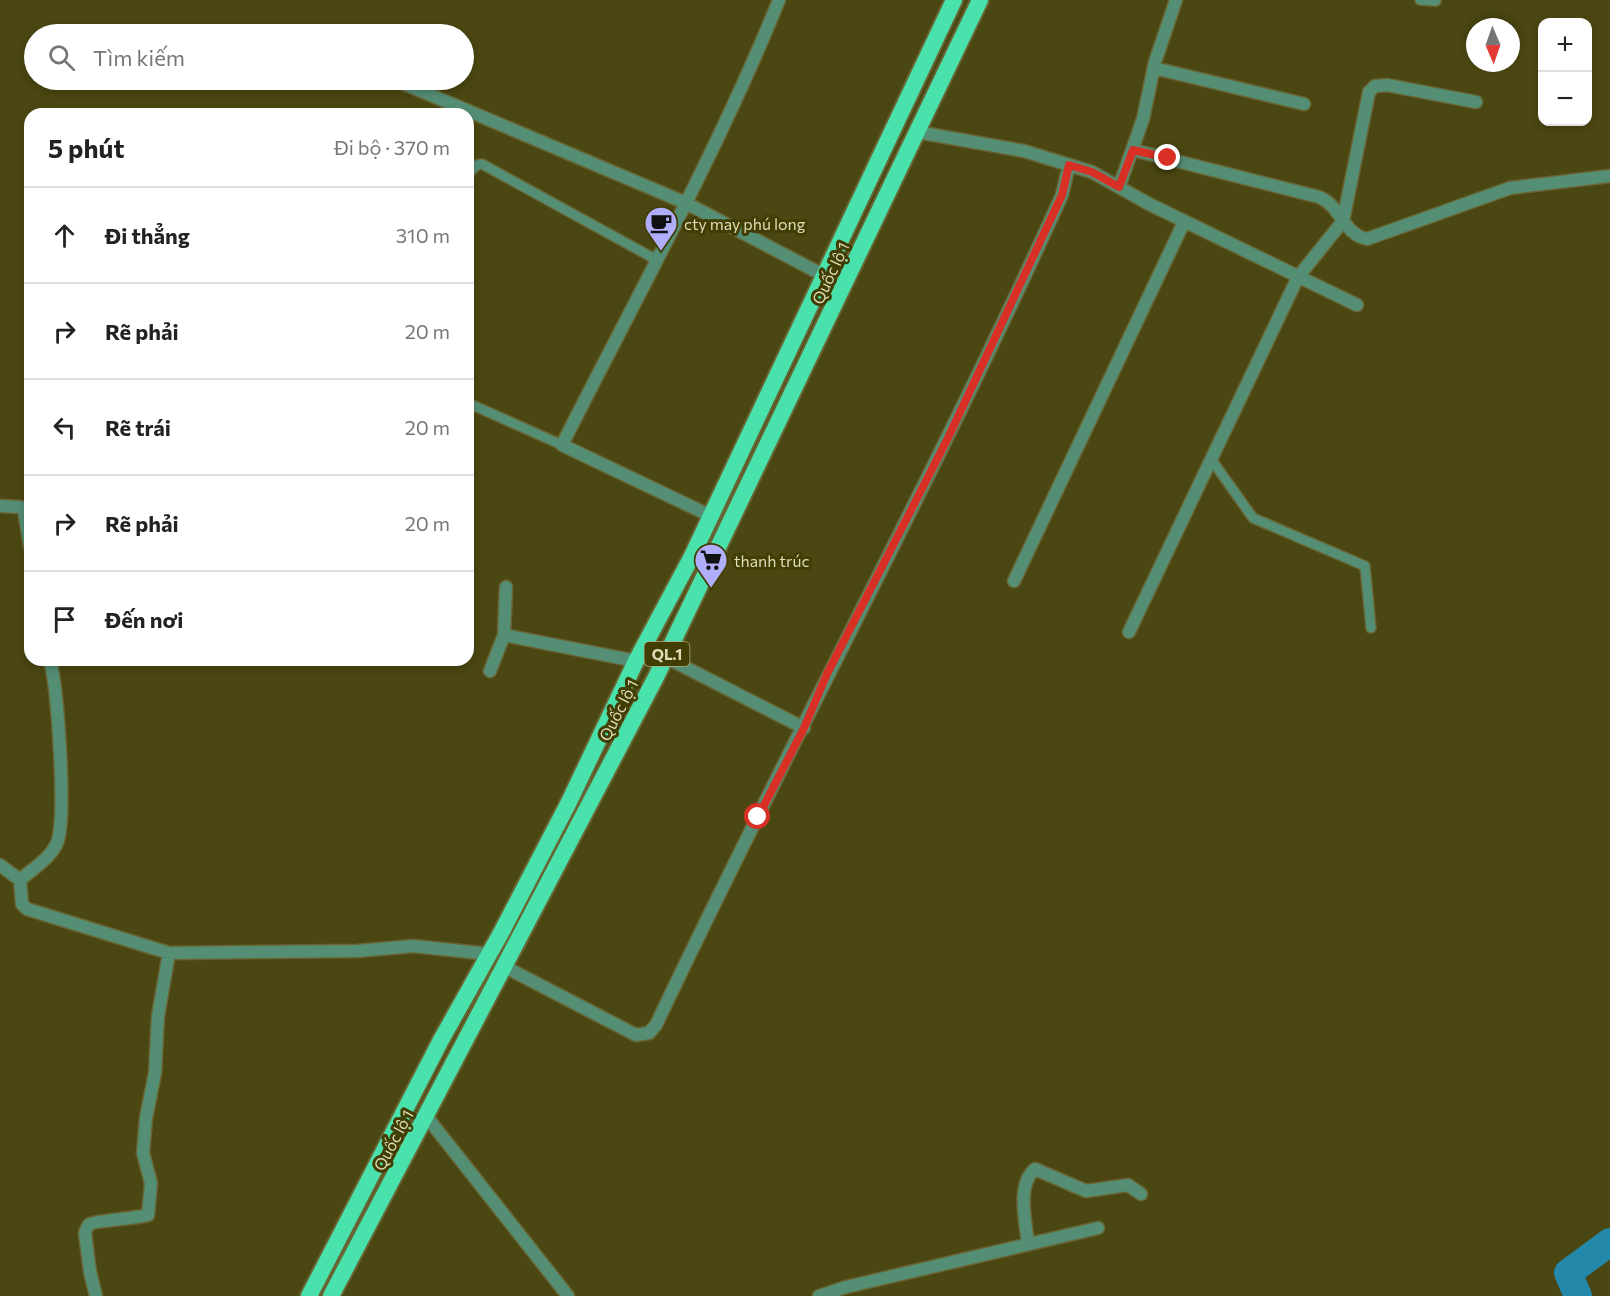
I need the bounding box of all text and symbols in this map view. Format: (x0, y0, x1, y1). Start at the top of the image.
north arrow (1466, 18, 1520, 72)
map controls (1538, 18, 1592, 126)
button: + (1538, 18, 1592, 72)
search box (24, 24, 474, 90)
icon: search (45, 41, 78, 74)
text: Tìm kiếm (93, 44, 185, 71)
button: − (1538, 72, 1592, 126)
text: 5 phút (48, 132, 124, 163)
text: Đi bộ · 370 m (334, 135, 450, 159)
route end (1154, 144, 1180, 170)
cafe icon: cty may phú long (643, 205, 679, 252)
place label: cty may phú long (684, 214, 806, 233)
icon: ahead (48, 219, 81, 252)
text: Đi thẳng (105, 222, 190, 249)
text: 310 m (396, 223, 450, 247)
street label: Quốc lộ 1 (807, 239, 853, 307)
icon: right (48, 315, 81, 348)
text: Rẽ phải (105, 318, 179, 345)
text: 20 m (405, 319, 450, 343)
icon: left (48, 411, 81, 444)
text: Rẽ trái (105, 414, 171, 441)
text: 20 m (405, 415, 450, 439)
icon: right (48, 507, 81, 540)
text: Rẽ phải (105, 510, 179, 537)
text: 20 m (405, 511, 450, 535)
supermarket icon: thanh trúc (693, 542, 729, 589)
place label: thanh trúc (734, 551, 809, 570)
icon: arrive (48, 603, 81, 636)
text: Đến nơi (105, 606, 183, 633)
road number: QL.1 (644, 642, 690, 666)
street label: Quốc lộ 1 (595, 676, 641, 744)
route start (744, 803, 770, 829)
street label: Quốc lộ 1 (369, 1106, 417, 1174)

